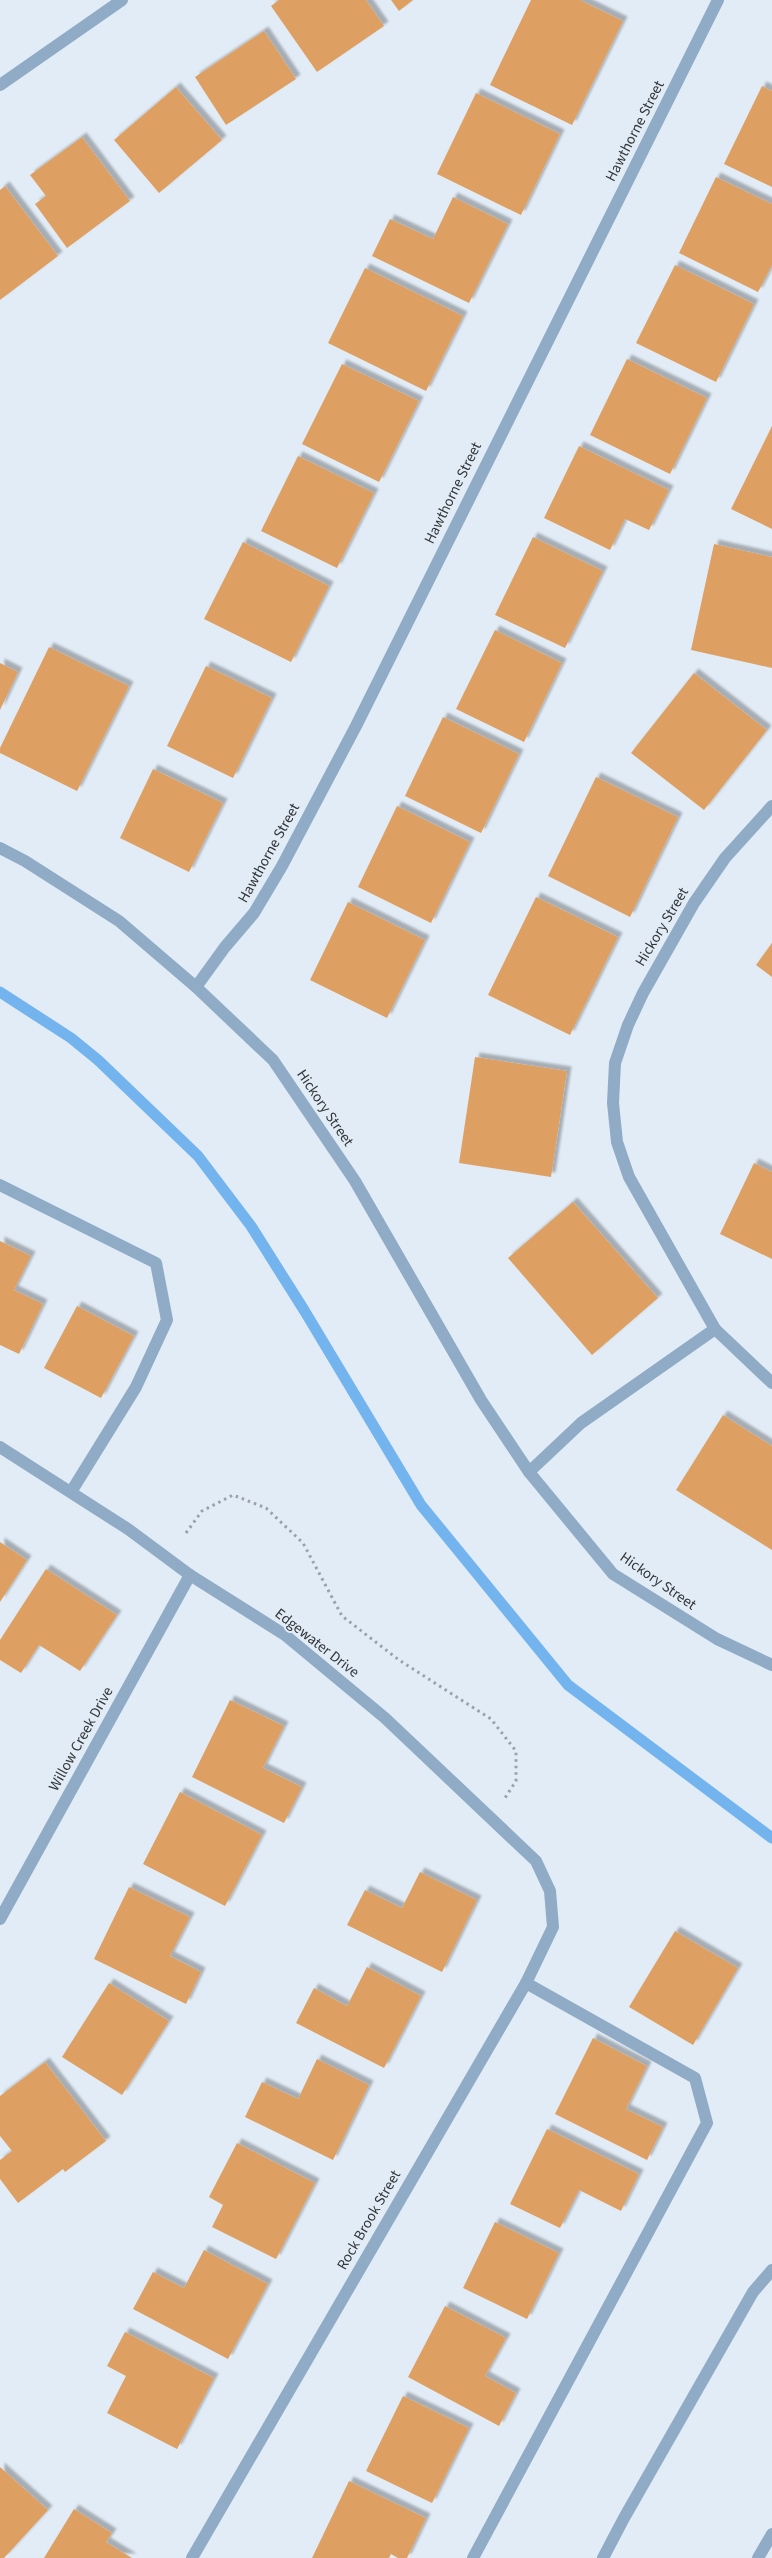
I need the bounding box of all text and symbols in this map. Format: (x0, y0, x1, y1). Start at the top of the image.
street label: Hawthorne Street (600, 77, 670, 185)
street label: Hawthorne Street (419, 439, 487, 547)
street label: Hawthorne Street (233, 799, 305, 907)
street label: Hickory Street (630, 884, 694, 970)
street label: Hickory Street (291, 1065, 359, 1151)
street label: Hickory Street (616, 1547, 700, 1615)
street label: Edgewater Drive (270, 1603, 364, 1683)
street label: Willow Creek Drive (44, 1683, 118, 1795)
street label: Rock Brook Street (332, 2166, 406, 2274)

